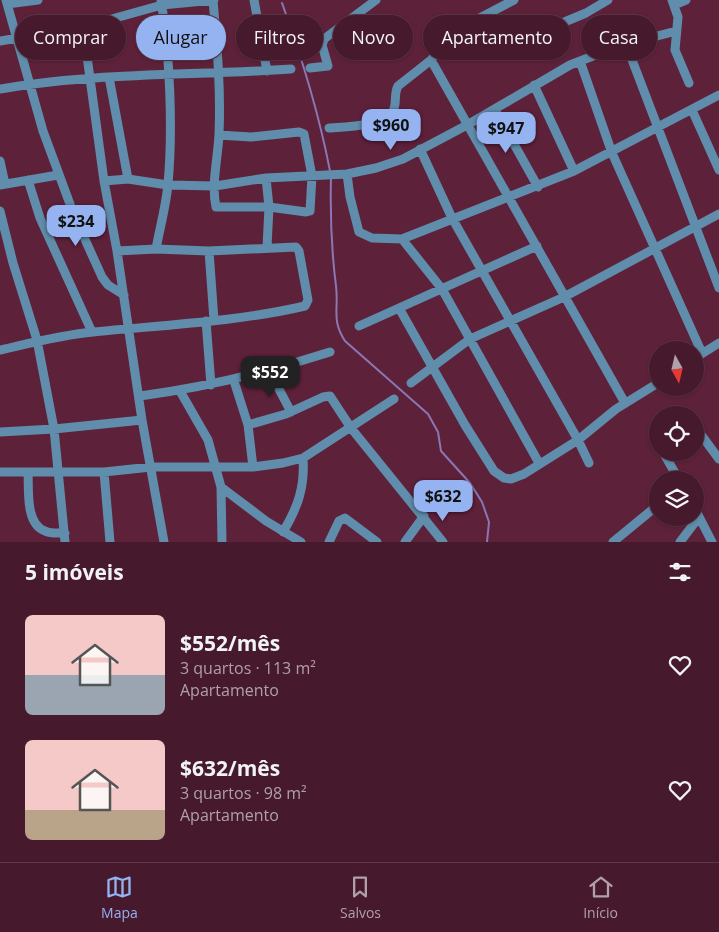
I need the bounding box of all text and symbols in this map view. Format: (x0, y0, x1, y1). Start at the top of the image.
chip: Comprar (15, 15, 126, 60)
chip: Alugar (136, 15, 226, 60)
chip: Filtros (236, 15, 323, 60)
chip: Novo (333, 15, 413, 60)
chip: Apartamento (423, 15, 571, 60)
chip: Casa (581, 15, 657, 60)
pin: $960 (361, 108, 421, 151)
pin: $947 (476, 112, 536, 154)
text: $960 (373, 114, 409, 136)
text: $947 (488, 117, 524, 139)
pin: $234 (46, 204, 106, 247)
text: $234 (58, 210, 94, 232)
north arrow (649, 341, 704, 396)
map controls (649, 341, 704, 526)
pin: $552 (240, 356, 300, 398)
text: $552 (252, 361, 288, 383)
button: locate (649, 406, 704, 461)
button: layers (649, 471, 704, 526)
pin: $632 (413, 480, 473, 522)
text: $632 (425, 485, 461, 507)
text: 5 imóveis (25, 558, 124, 586)
icon: filters (666, 558, 694, 586)
text: $552/mês (180, 629, 280, 657)
icon: home (65, 635, 125, 695)
icon: heart (666, 651, 694, 679)
text: 3 quartos · 113 m² (180, 657, 316, 679)
text: Apartamento (180, 679, 279, 701)
text: $632/mês (180, 754, 280, 782)
icon: home (65, 760, 125, 820)
icon: heart (666, 776, 694, 804)
text: 3 quartos · 98 m² (180, 782, 307, 804)
text: Apartamento (180, 804, 279, 826)
tab: Mapa (101, 873, 138, 922)
tab: Salvos (340, 873, 381, 922)
tab: Início (583, 873, 618, 922)

